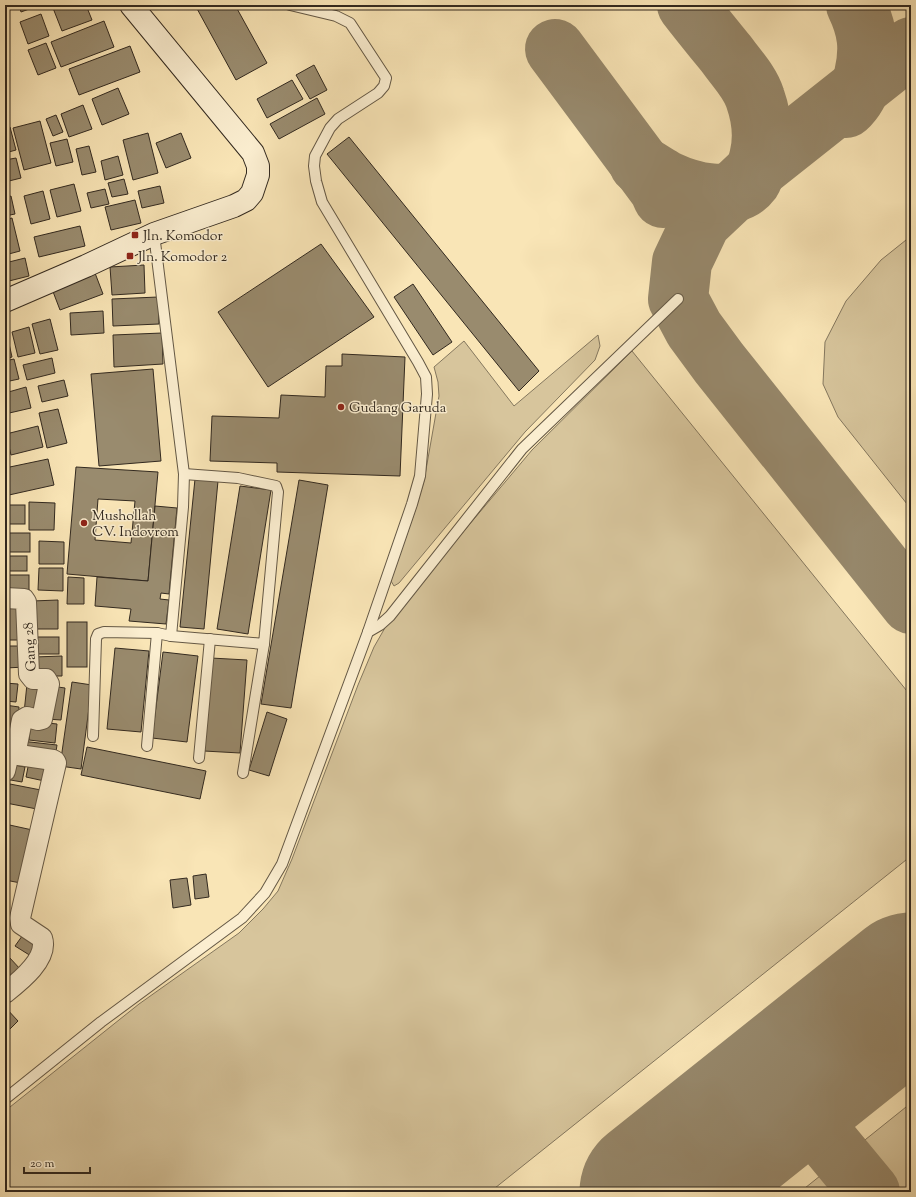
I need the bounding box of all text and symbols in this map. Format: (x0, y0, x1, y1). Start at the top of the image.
place label: Jln. Komodor (142, 227, 223, 247)
marker: Jln. Komodor (130, 230, 140, 240)
place label: Jln. Komodor 2 (137, 248, 228, 268)
marker: Jln. Komodor 2 (125, 251, 135, 261)
place label: Gudang Garuda (349, 399, 447, 419)
marker: Gudang Garuda (336, 402, 346, 412)
place label: Mushollah CV. Indovrom (92, 507, 179, 543)
marker: Mushollah CV. Indovrom (79, 518, 89, 528)
street label: Gang 28 (19, 622, 43, 672)
scale bar (24, 1149, 90, 1175)
text: 20 m (30, 1155, 55, 1173)

